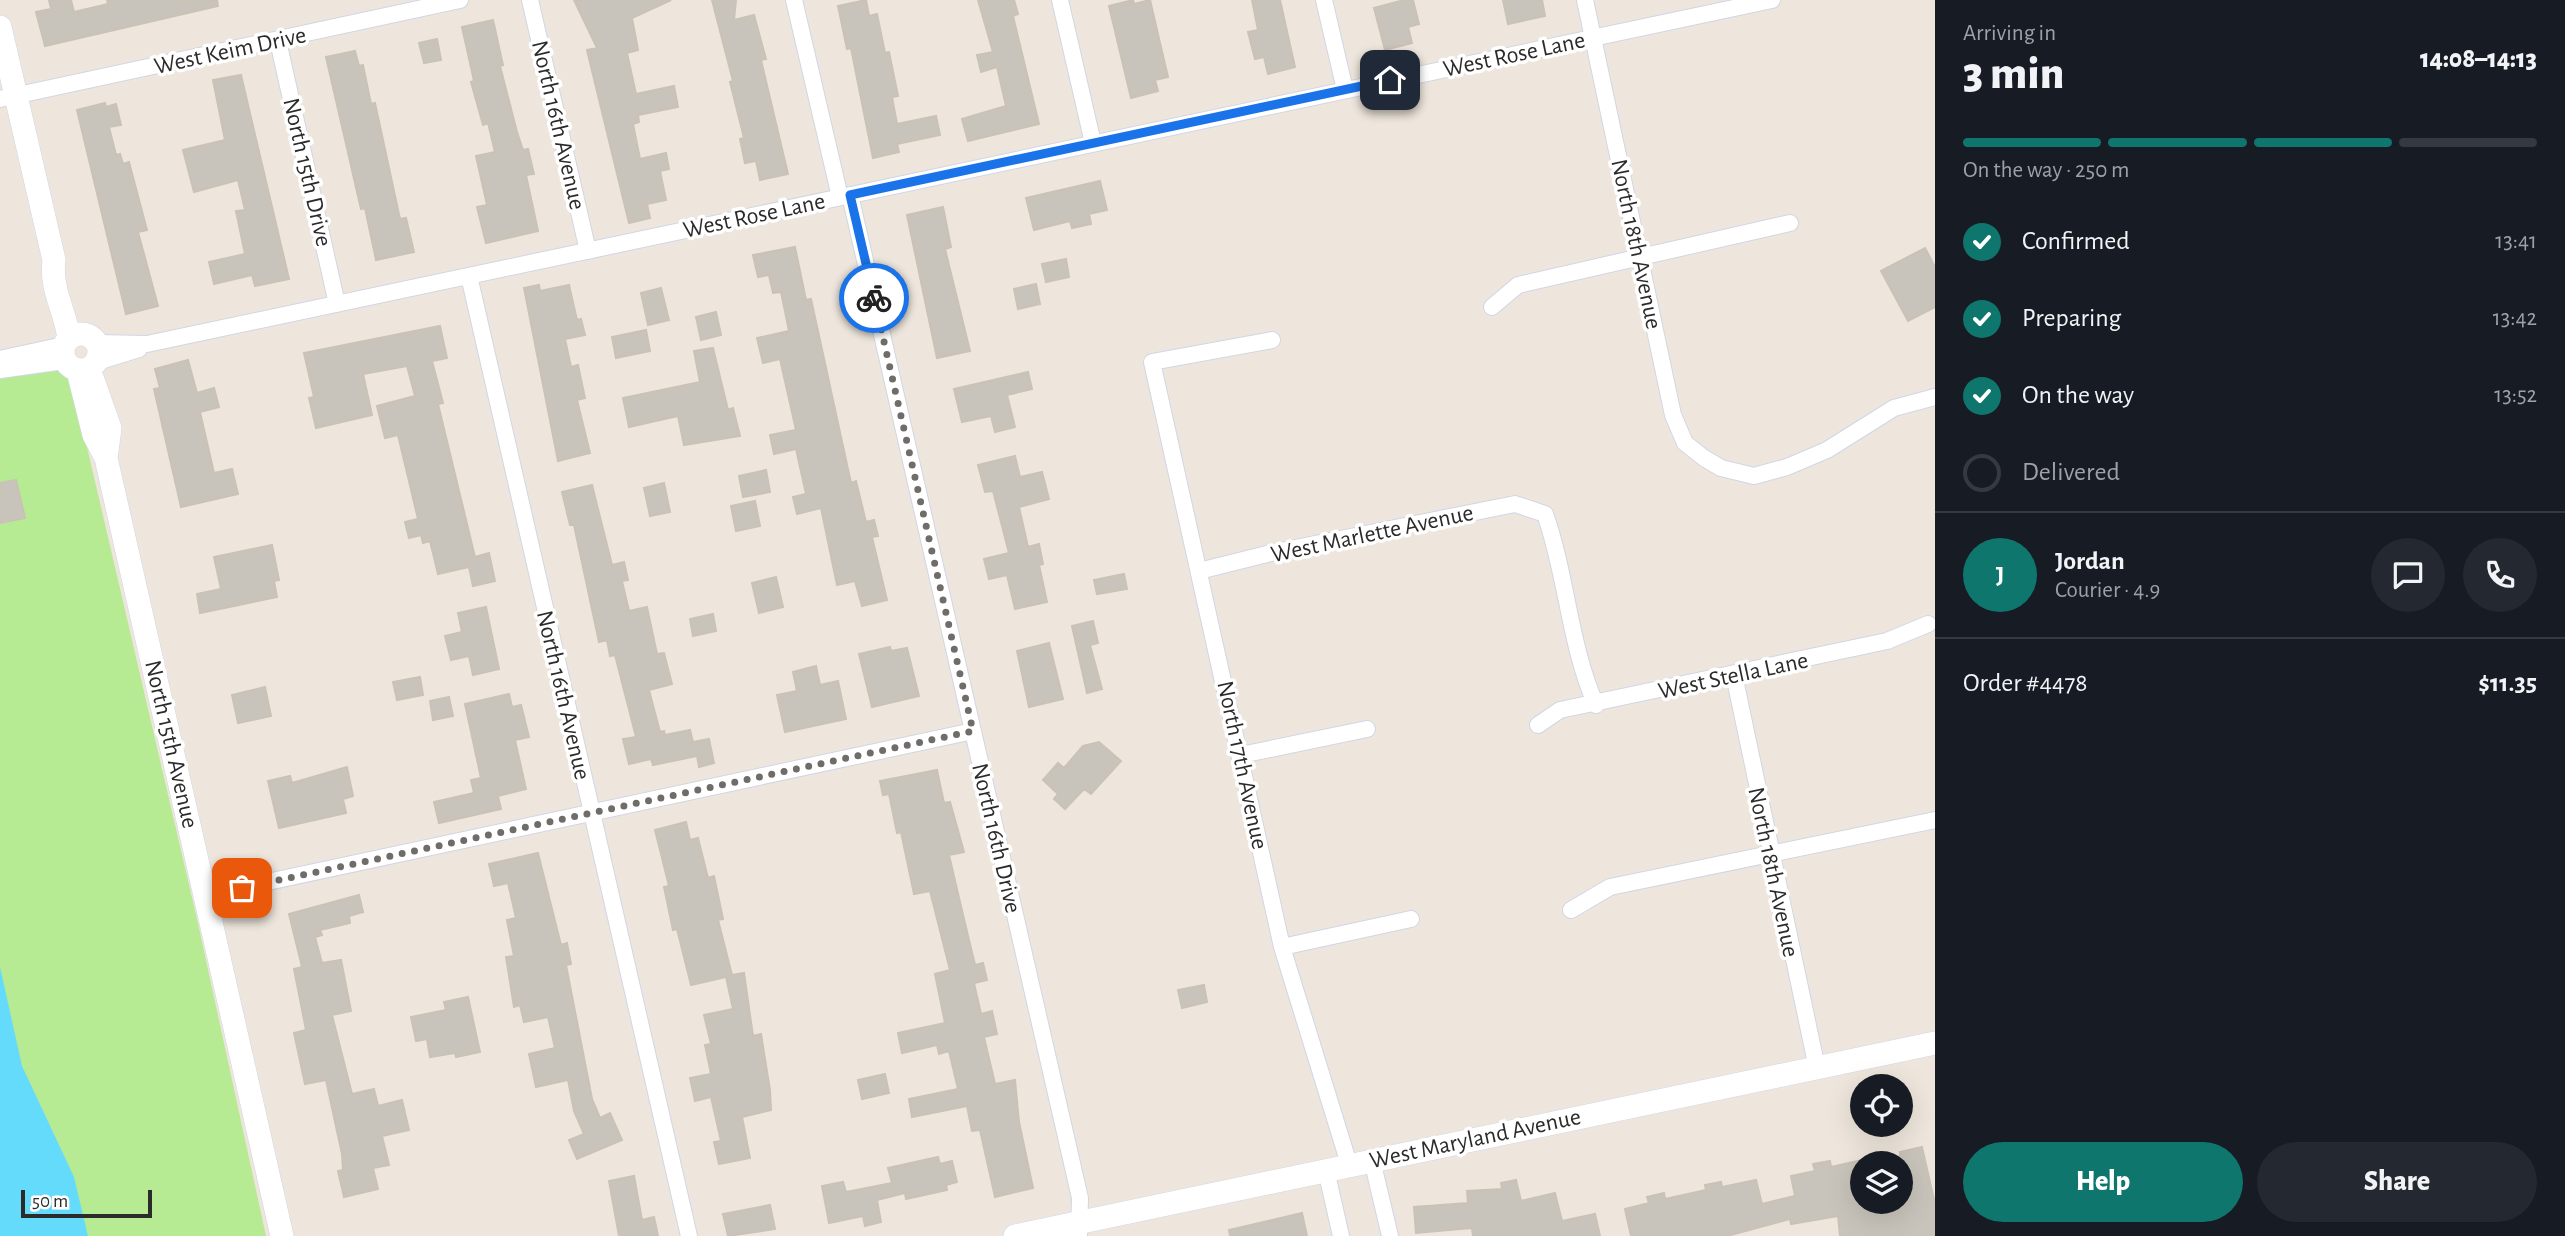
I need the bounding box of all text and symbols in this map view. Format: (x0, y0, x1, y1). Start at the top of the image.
text: Arriving in (1963, 22, 2056, 45)
street label: West Keim Drive (152, 23, 308, 79)
street label: West Rose Lane (1441, 28, 1587, 82)
street label: North 16th Avenue (527, 38, 589, 212)
text: 14:08–14:13 (2420, 46, 2537, 72)
pin (1360, 50, 1420, 110)
text: 3 min (1963, 51, 2064, 97)
icon: home (1371, 61, 1409, 99)
street label: North 15th Drive (278, 96, 336, 249)
street label: North 18th Avenue (1606, 157, 1666, 331)
text: On the way · 250 m (1963, 159, 2130, 182)
street label: West Rose Lane (681, 189, 827, 243)
icon: check (1963, 223, 2001, 261)
text: Confirmed (2022, 228, 2130, 254)
text: 13:41 (2495, 230, 2537, 253)
courier (839, 263, 909, 333)
icon: bike (855, 279, 893, 317)
icon: check (1963, 300, 2001, 338)
text: Preparing (2022, 305, 2121, 331)
text: 13:42 (2493, 307, 2537, 330)
icon: check (1963, 377, 2001, 415)
text: On the way (2022, 382, 2134, 408)
text: 13:52 (2494, 384, 2537, 407)
text: Delivered (2022, 459, 2120, 485)
street label: West Marlette Avenue (1269, 501, 1476, 567)
button: chat (2371, 538, 2445, 612)
button: phone (2463, 538, 2537, 612)
text: Jordan (2055, 548, 2125, 574)
text: J (1996, 562, 2004, 588)
text: Courier · 4.9 (2055, 579, 2160, 602)
street label: North 16th Avenue (532, 608, 594, 782)
street label: West Stella Lane (1656, 648, 1810, 704)
street label: North 15th Avenue (140, 658, 202, 831)
text: Order #4478 (1963, 670, 2088, 696)
text: $11.35 (2478, 670, 2537, 696)
street label: North 17th Avenue (1212, 679, 1272, 852)
street label: North 16th Drive (967, 761, 1025, 915)
street label: North 18th Avenue (1743, 785, 1803, 959)
pin (212, 858, 272, 918)
icon: bag (223, 869, 261, 907)
map controls (1850, 1074, 1913, 1214)
button: locate (1850, 1074, 1913, 1137)
street label: West Maryland Avenue (1367, 1105, 1583, 1173)
button: Help (1963, 1142, 2243, 1222)
button: Share (2257, 1142, 2537, 1222)
button: layers (1850, 1151, 1913, 1214)
scale bar (21, 1187, 152, 1219)
text: 50 m (32, 1192, 68, 1211)

